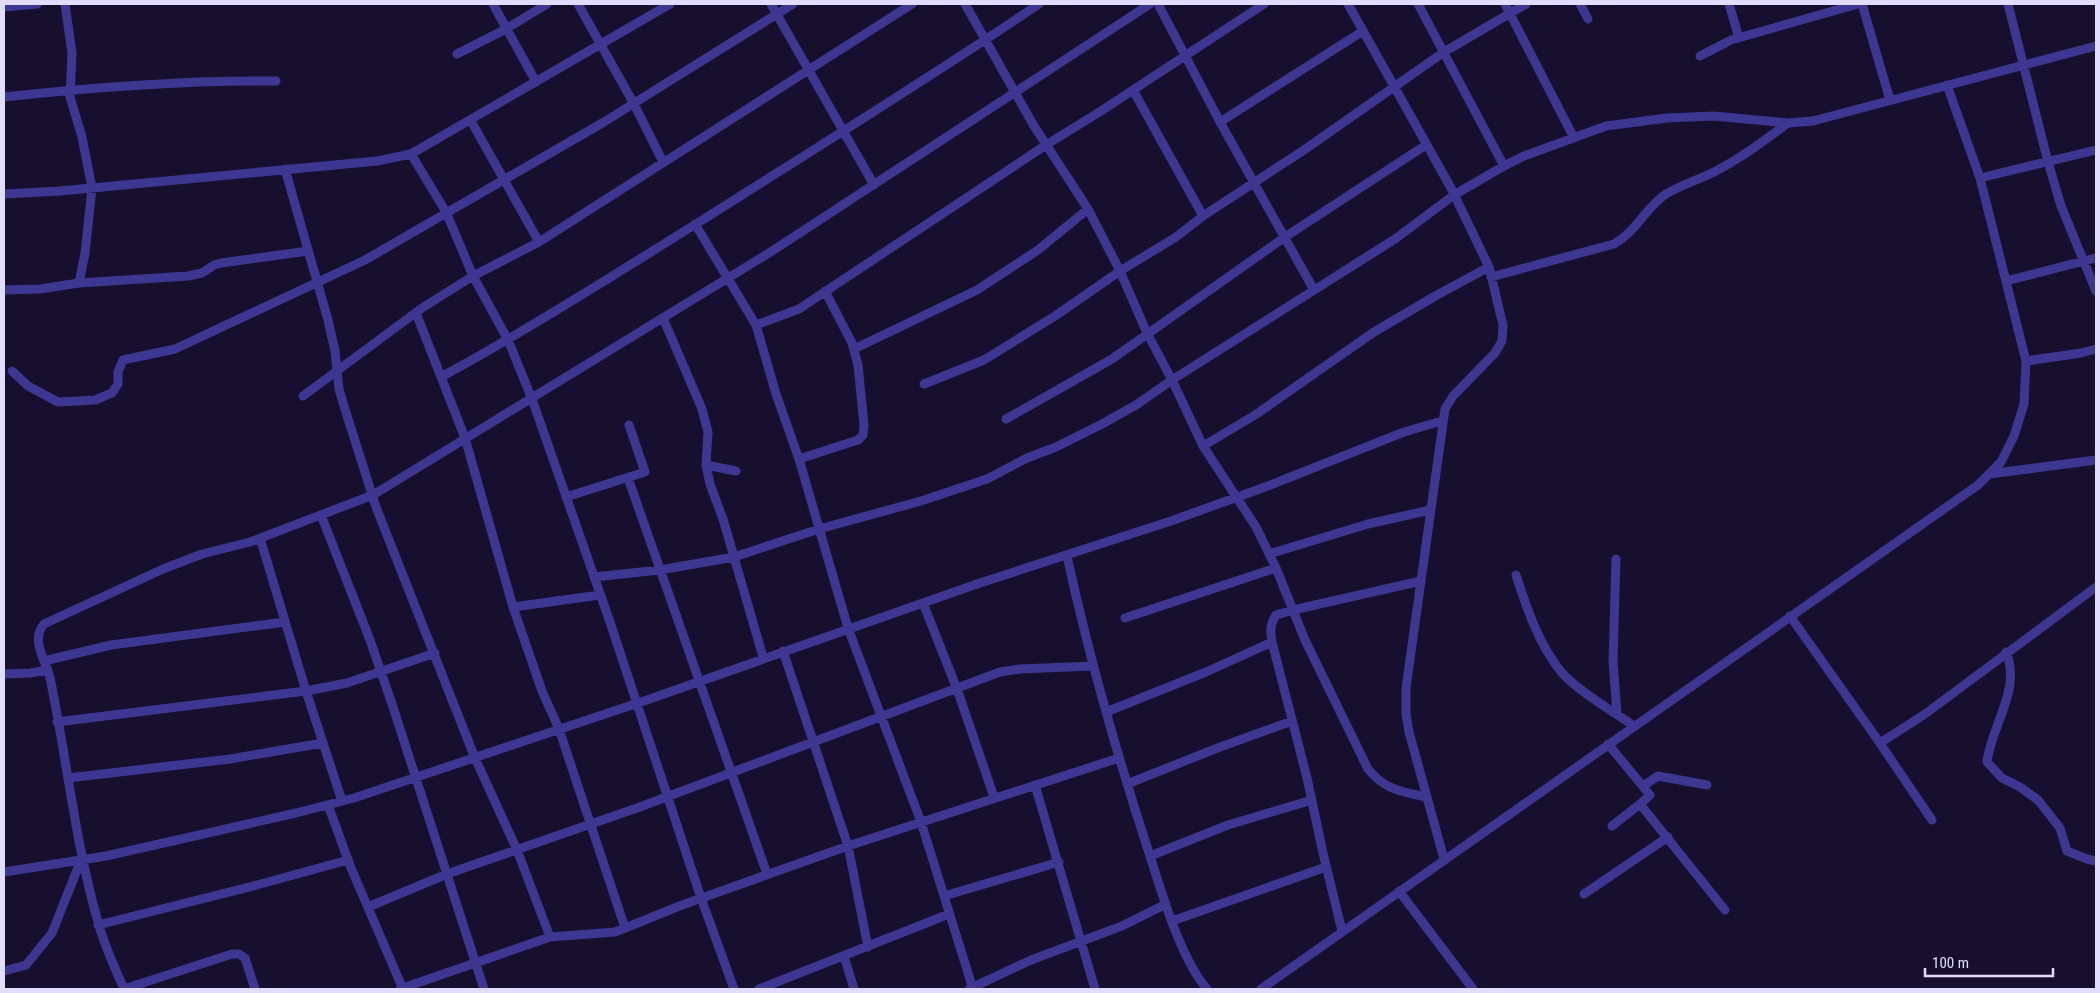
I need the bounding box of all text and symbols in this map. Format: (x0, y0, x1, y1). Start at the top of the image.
scale bar (1925, 946, 2052, 978)
text: 100 m (1932, 954, 1969, 972)

